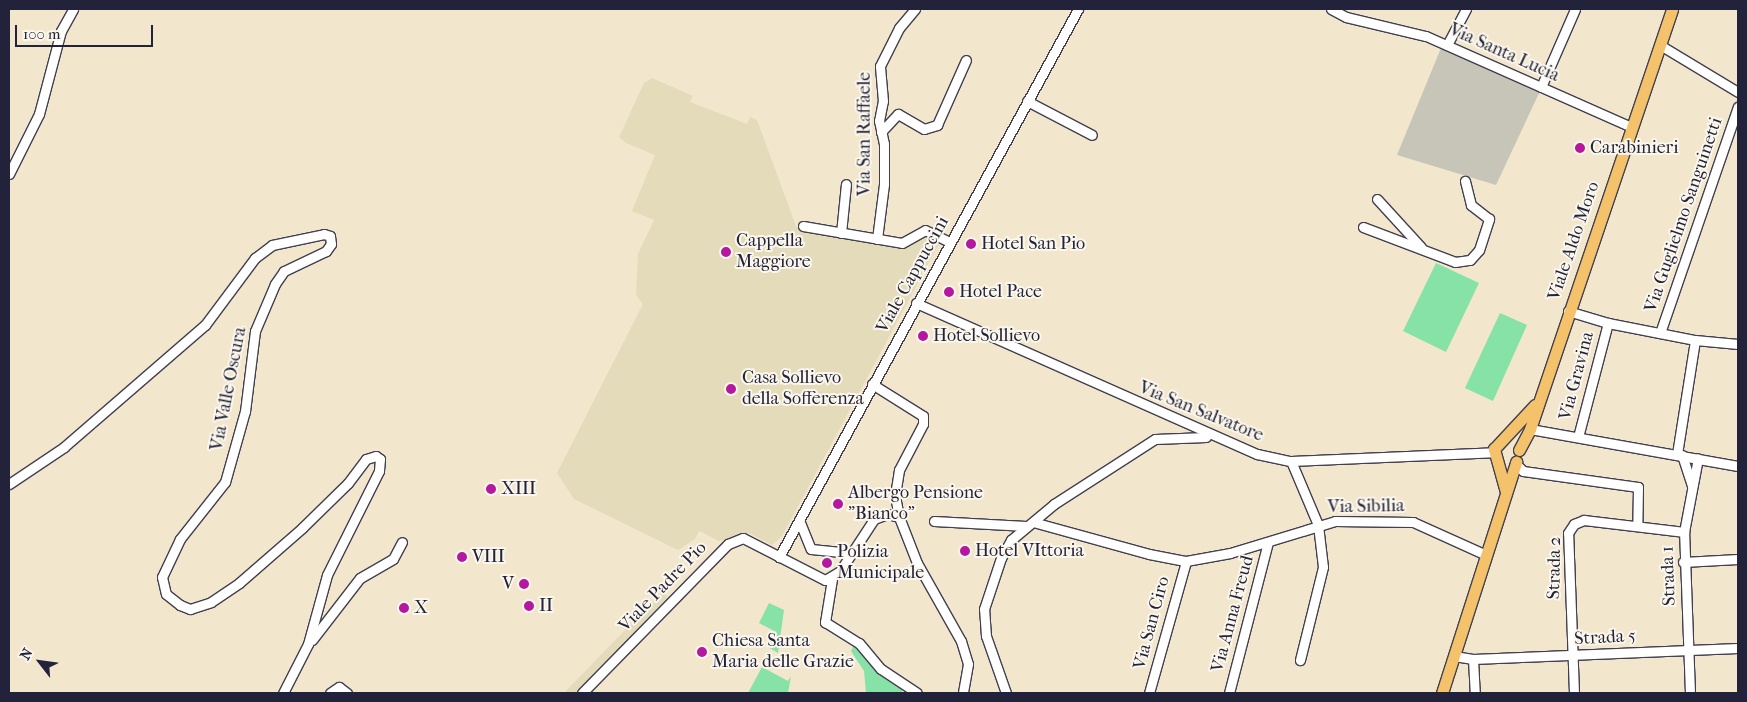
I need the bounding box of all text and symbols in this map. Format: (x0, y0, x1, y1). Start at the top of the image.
scale bar (18, 15, 155, 47)
street label: Via Santa Lucia (1446, 19, 1562, 87)
text: 100 m (23, 25, 61, 43)
street label: Via San Raffaele (854, 72, 876, 196)
street label: Via Guglielmo Sanguinetti (1640, 115, 1728, 315)
place label: Carabinieri (1590, 137, 1679, 159)
marker: Carabinieri (1574, 142, 1586, 154)
street label: Viale Aldo Moro (1544, 179, 1604, 303)
street label: Viale Cappuccini (872, 213, 954, 337)
place label: Cappella Maggiore (736, 231, 811, 274)
place label: Hotel San Pio (981, 233, 1085, 255)
marker: Hotel San Pio (965, 238, 977, 250)
marker: Cappella Maggiore (720, 246, 732, 258)
place label: Hotel Pace (959, 281, 1042, 303)
marker: Hotel Pace (943, 286, 955, 298)
street label: Via Valle Oscura (206, 325, 252, 453)
place label: Hotel Sollievo (933, 325, 1040, 347)
street label: Via Gravina (1555, 329, 1599, 423)
marker: Hotel Sollievo (917, 330, 929, 342)
place label: Casa Sollievo della Sofferenza (742, 368, 864, 410)
street label: Via San Salvatore (1136, 377, 1266, 447)
marker: Casa Sollievo della Sofferenza (724, 382, 738, 396)
place label: XIII (501, 478, 536, 500)
marker: XIII (485, 483, 497, 495)
place label: Albergo Pensione "Bianco" (848, 483, 983, 526)
street label: Via Sibilia (1327, 496, 1405, 518)
marker: Albergo Pensione "Bianco" (832, 498, 844, 510)
street label: Strada 2 (1544, 536, 1566, 600)
street label: Viale Padre Pio (615, 537, 711, 637)
place label: Hotel VIttoria (975, 540, 1084, 562)
place label: Polizia Municipale (837, 542, 924, 584)
marker: Hotel VIttoria (959, 545, 971, 557)
place label: VIII (472, 546, 505, 568)
street label: Strada 1 (1657, 546, 1681, 606)
marker: VIII (456, 551, 468, 563)
street label: Via Anna Freud (1207, 553, 1259, 675)
marker: Polizia Municipale (821, 557, 833, 569)
place label: V (502, 573, 514, 595)
street label: Via San Ciro (1129, 574, 1175, 672)
marker: V (518, 578, 530, 590)
place label: II (539, 595, 553, 617)
place label: X (414, 597, 428, 619)
marker: II (523, 600, 535, 612)
marker: X (398, 602, 410, 614)
street label: Strada 5 (1574, 626, 1636, 650)
place label: Chiesa Santa Maria delle Grazie (712, 631, 854, 674)
north arrow (15, 637, 65, 687)
text: N (17, 645, 37, 663)
marker: Chiesa Santa Maria delle Grazie (696, 646, 708, 658)

